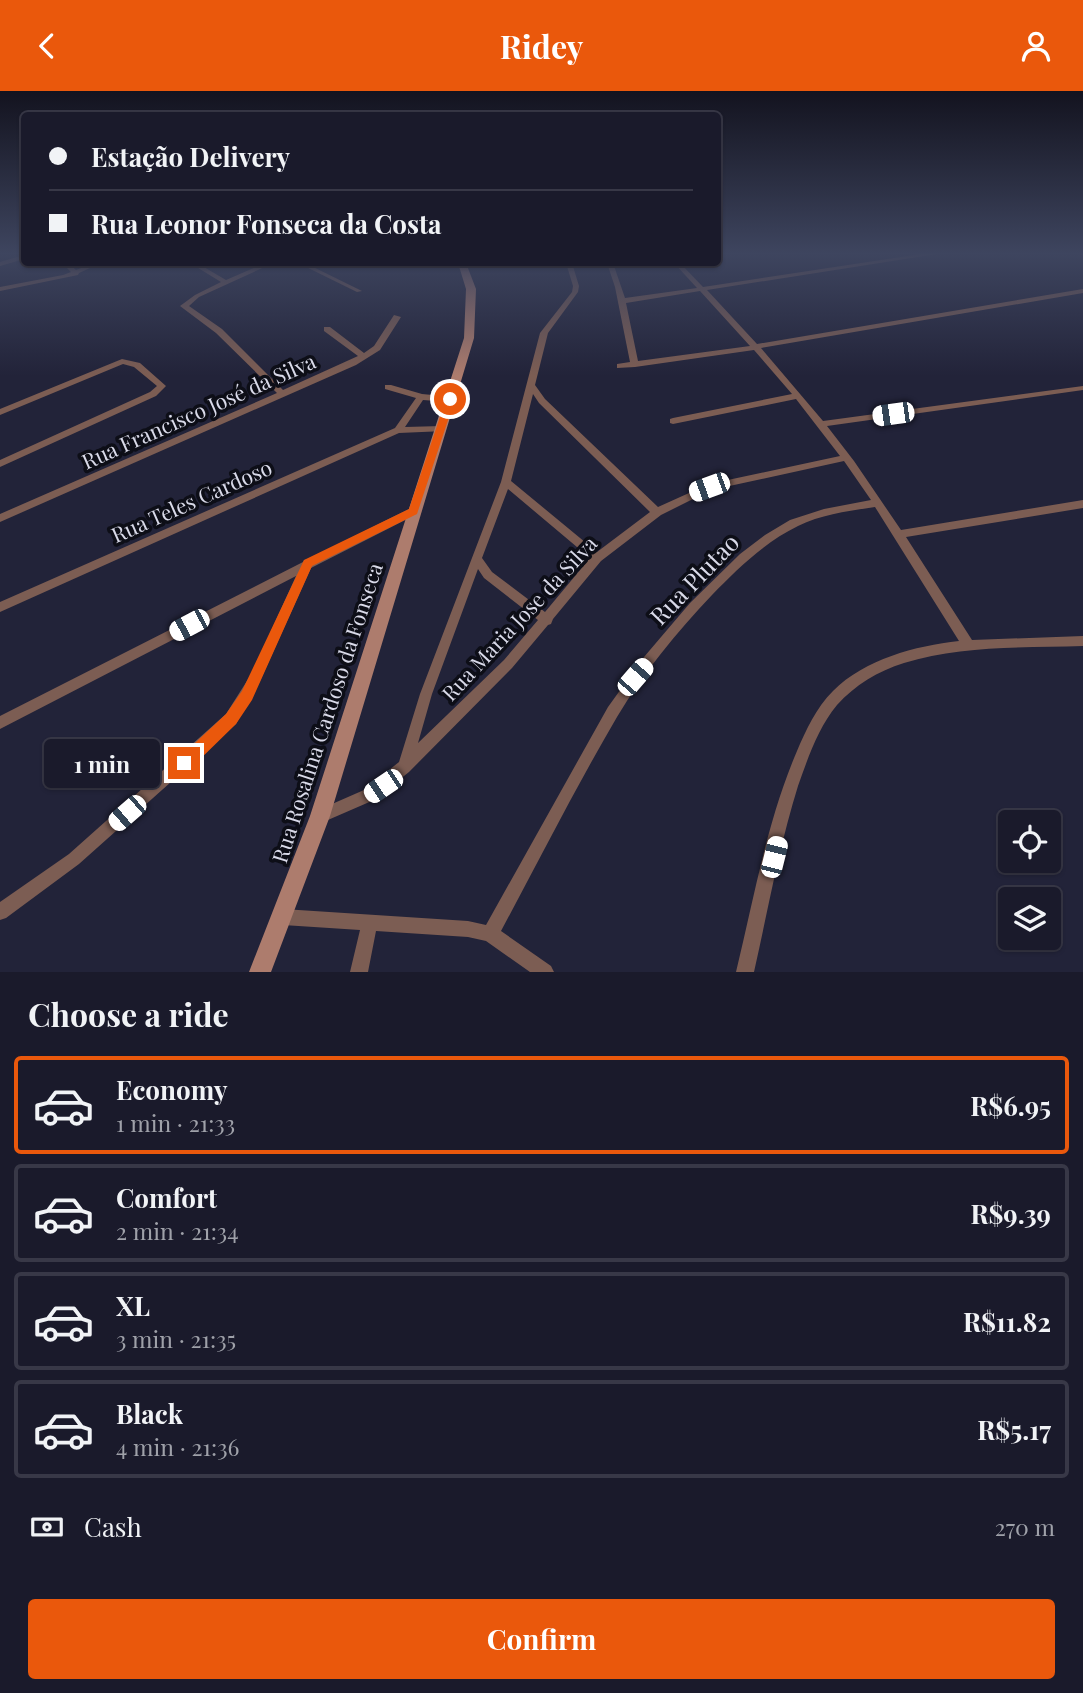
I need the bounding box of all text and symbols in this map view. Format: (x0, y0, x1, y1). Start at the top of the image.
text: Ridey (500, 24, 583, 67)
icon: back (28, 27, 66, 65)
icon: person (1017, 27, 1055, 65)
text: Estação Delivery (91, 139, 290, 174)
text: Rua Leonor Fonseca da Costa (91, 206, 442, 241)
street label: Rua Francisco José da Silva (77, 346, 320, 474)
route start (434, 383, 466, 415)
car (871, 401, 916, 427)
street label: Rua Teles Cardoso (106, 452, 276, 548)
car (686, 470, 733, 504)
street label: Rua Plutao (642, 526, 745, 631)
street label: Rua Maria Jose da Silva (435, 529, 603, 706)
street label: Rua Rosalina Cardoso da Fonseca (264, 558, 388, 866)
car (166, 606, 213, 644)
car (614, 654, 657, 700)
callout: 1 min (44, 739, 160, 787)
route end (168, 747, 200, 779)
text: 1 min (74, 748, 130, 779)
car (360, 766, 407, 806)
car (105, 791, 150, 835)
map controls (998, 810, 1061, 950)
button: locate (998, 810, 1061, 873)
car (759, 834, 790, 880)
button: layers (998, 887, 1061, 950)
text: Choose a ride (28, 992, 229, 1035)
text: Economy (116, 1072, 227, 1107)
icon: car (32, 1074, 95, 1137)
text: R$6.95 (970, 1088, 1051, 1123)
text: 1 min · 21:33 (116, 1107, 235, 1138)
text: Comfort (116, 1180, 217, 1215)
icon: car (32, 1182, 95, 1245)
text: R$9.39 (970, 1196, 1051, 1231)
text: 2 min · 21:34 (116, 1215, 239, 1246)
text: XL (116, 1288, 150, 1323)
icon: car (32, 1290, 95, 1353)
text: R$11.82 (963, 1304, 1051, 1339)
text: 3 min · 21:35 (116, 1323, 236, 1354)
text: Black (116, 1396, 183, 1431)
icon: car (32, 1398, 95, 1461)
text: R$5.17 (977, 1412, 1051, 1447)
text: 4 min · 21:36 (116, 1431, 239, 1462)
icon: cash (28, 1508, 66, 1546)
text: Cash (84, 1509, 142, 1544)
text: 270 m (995, 1511, 1055, 1542)
button: Confirm (28, 1599, 1055, 1679)

